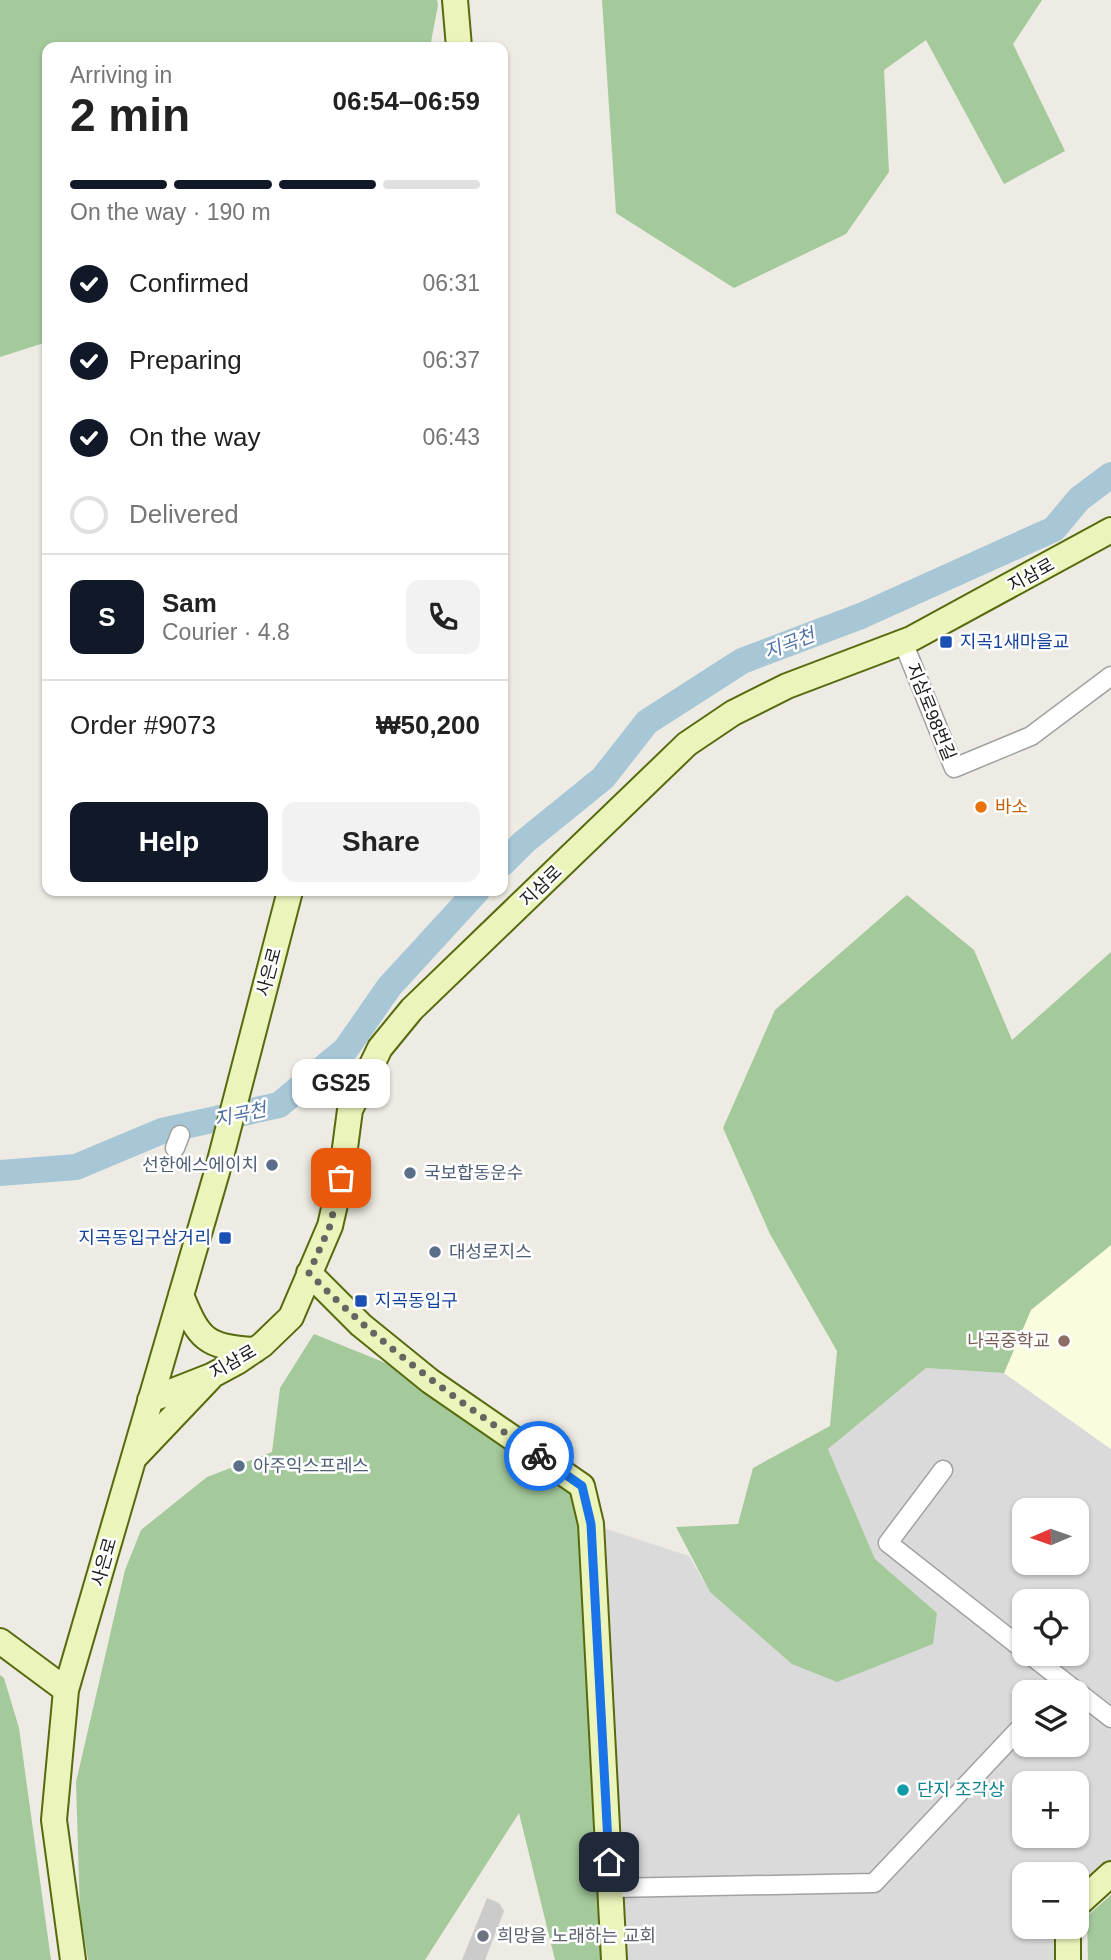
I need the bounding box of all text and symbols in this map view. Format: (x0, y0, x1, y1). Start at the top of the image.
text: Arriving in (70, 62, 172, 88)
text: 06:54–06:59 (333, 86, 480, 116)
text: 2 min (70, 89, 190, 141)
text: On the way · 190 m (70, 199, 271, 225)
icon: check (70, 265, 108, 303)
text: Confirmed (129, 268, 249, 298)
text: 06:31 (422, 270, 480, 296)
icon: check (70, 342, 108, 380)
text: Preparing (129, 345, 242, 375)
text: 06:37 (422, 347, 480, 373)
icon: check (70, 419, 108, 457)
text: On the way (129, 422, 261, 452)
text: 06:43 (422, 424, 480, 450)
text: Delivered (129, 499, 239, 529)
street label: 지삼로 (1004, 554, 1058, 596)
button: phone (406, 580, 480, 654)
text: Sam (162, 588, 217, 618)
text: S (98, 602, 116, 632)
text: Courier · 4.8 (162, 619, 290, 645)
water label: 지곡천 (761, 624, 819, 663)
place label: 지곡1새마을교 (960, 632, 1069, 652)
marker: 지곡1새마을교 (938, 634, 954, 650)
street label: 지삼로98번길 (902, 661, 960, 763)
text: Order #9073 (70, 710, 216, 740)
text: ₩50,200 (376, 710, 480, 740)
place label: 바소 (995, 797, 1028, 817)
marker: 바소 (973, 799, 989, 815)
button: Help (70, 802, 268, 882)
button: Share (282, 802, 480, 882)
street label: 지삼로 (516, 862, 566, 910)
street label: 사은로 (253, 945, 285, 999)
callout: GS25 (292, 1059, 390, 1108)
text: GS25 (312, 1070, 370, 1096)
water label: 지곡천 (212, 1098, 269, 1130)
pin (311, 1148, 371, 1208)
place label: 선한에스에이치 (142, 1155, 258, 1175)
marker: 선한에스에이치 (264, 1157, 280, 1173)
icon: bag (322, 1159, 360, 1197)
place label: 국보합동운수 (424, 1163, 523, 1183)
marker: 국보합동운수 (402, 1165, 418, 1181)
place label: 지곡동입구삼거리 (79, 1228, 211, 1248)
marker: 지곡동입구삼거리 (217, 1230, 233, 1246)
place label: 대성로지스 (449, 1242, 532, 1262)
marker: 대성로지스 (427, 1244, 443, 1260)
place label: 지곡동입구 (375, 1291, 458, 1311)
marker: 지곡동입구 (353, 1293, 369, 1309)
place label: 나곡중학교 (967, 1331, 1050, 1351)
marker: 나곡중학교 (1056, 1333, 1072, 1349)
street label: 지삼로 (206, 1341, 260, 1383)
courier (504, 1421, 574, 1491)
icon: bike (520, 1437, 558, 1475)
place label: 아주익스프레스 (253, 1456, 369, 1476)
marker: 아주익스프레스 (231, 1458, 247, 1474)
north arrow (1012, 1498, 1088, 1575)
map controls (1012, 1498, 1089, 1939)
street label: 사은로 (88, 1535, 120, 1589)
button: locate (1012, 1589, 1089, 1666)
button: layers (1012, 1680, 1089, 1757)
button: + (1012, 1771, 1089, 1848)
place label: 단지 조각상 (917, 1780, 1005, 1800)
marker: 단지 조각상 (895, 1782, 911, 1798)
pin (579, 1832, 639, 1892)
icon: home (590, 1843, 628, 1881)
button: − (1012, 1862, 1089, 1939)
place label: 희망을 노래하는 교회 (497, 1926, 656, 1946)
marker: 희망을 노래하는 교회 (475, 1928, 491, 1944)

